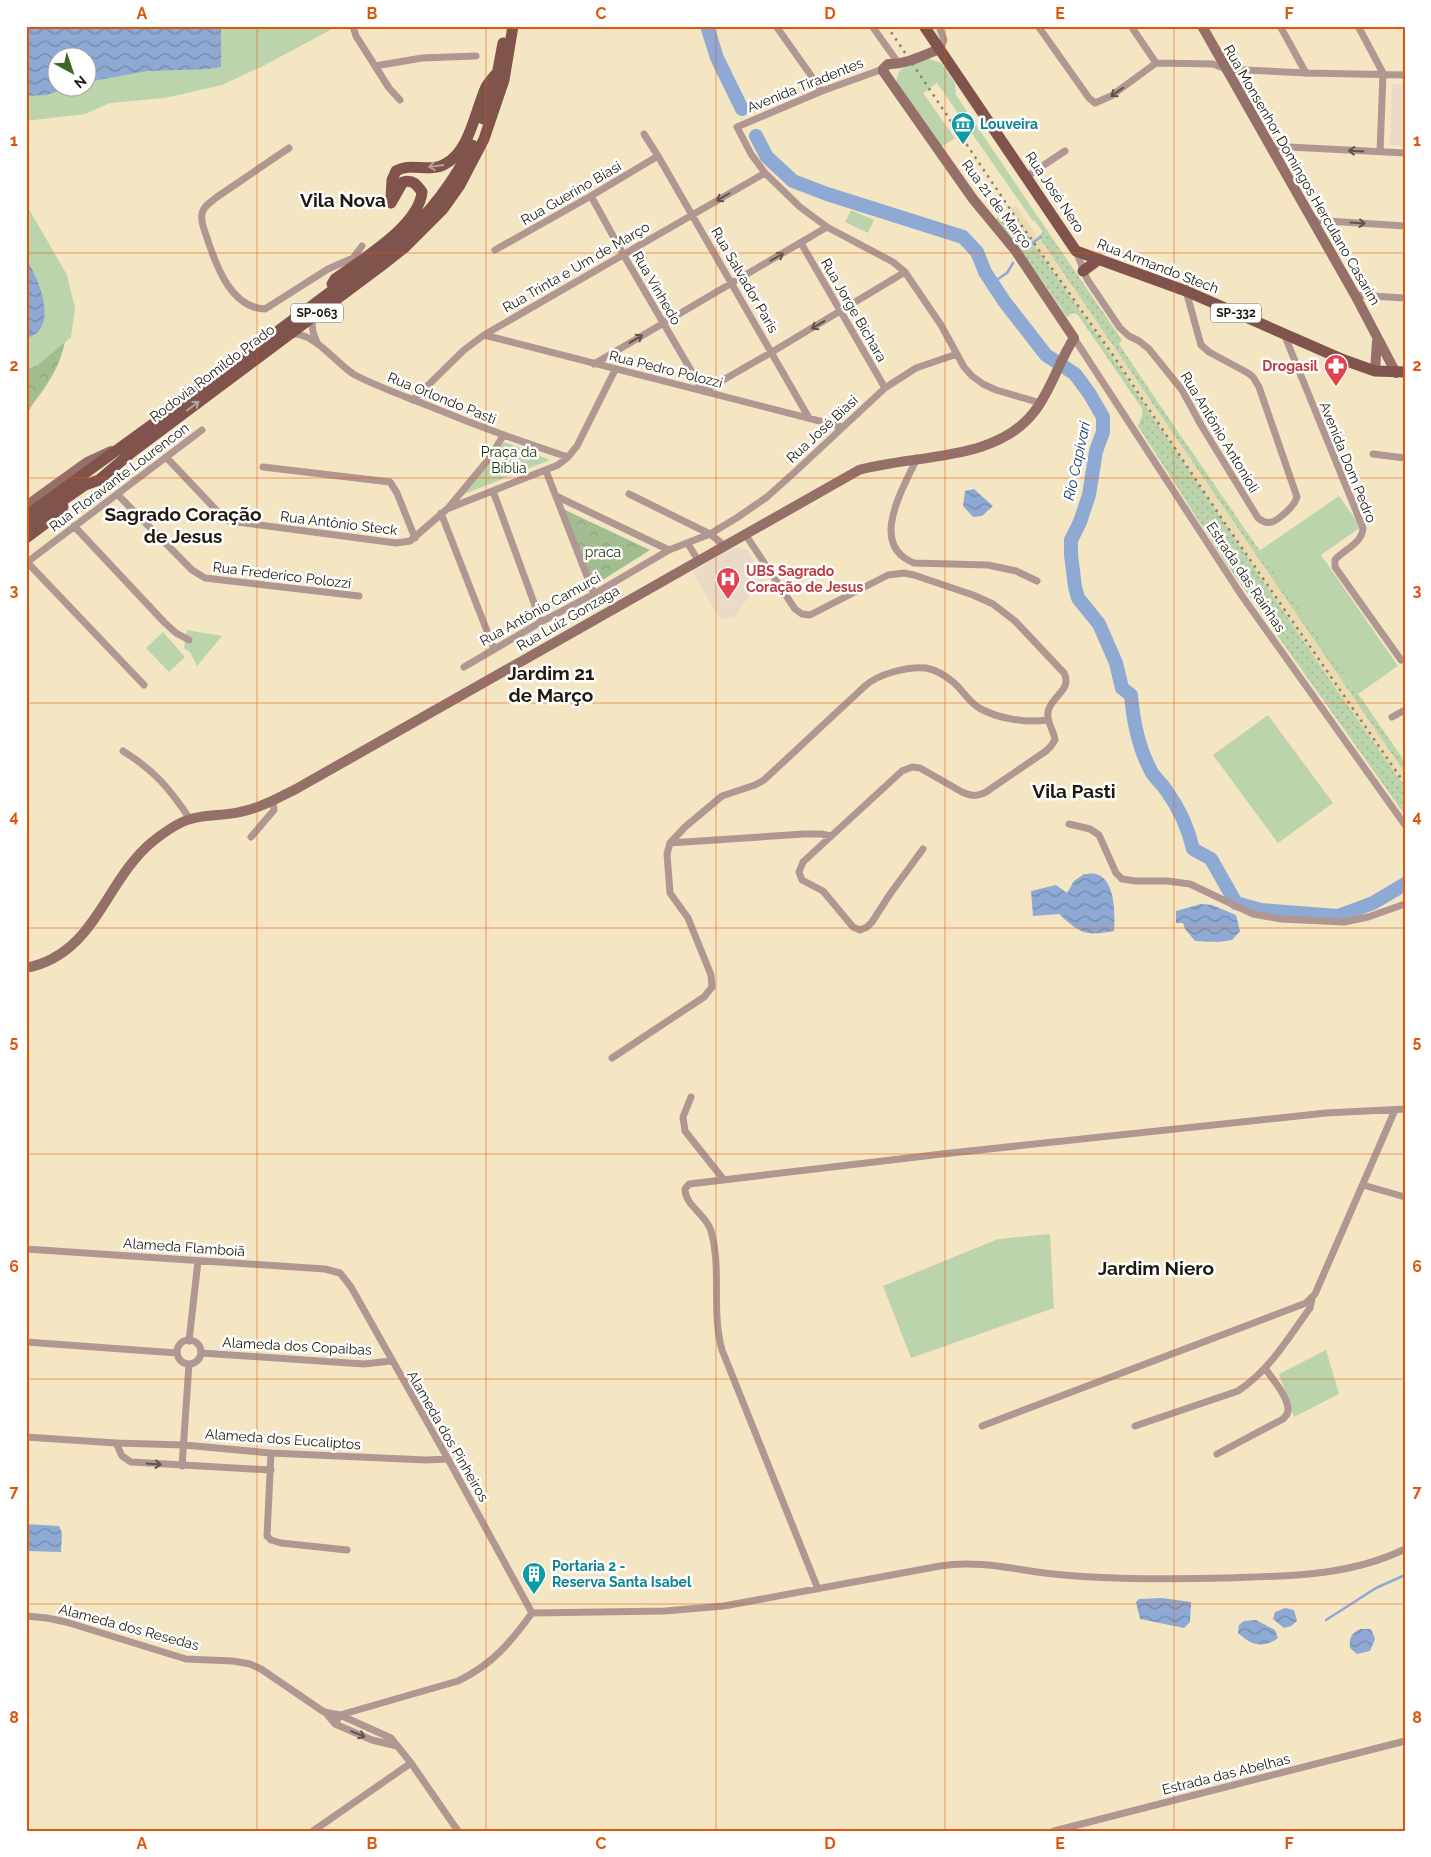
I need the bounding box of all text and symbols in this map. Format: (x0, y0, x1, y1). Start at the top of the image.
text: A (137, 4, 148, 23)
text: B (367, 4, 378, 23)
text: C (596, 4, 607, 23)
text: D (824, 4, 836, 23)
text: E (1055, 4, 1065, 23)
text: F (1284, 4, 1294, 23)
street label: Rua Monsenhor Domingos Herculano Casarim (1221, 42, 1383, 308)
north arrow (48, 48, 98, 98)
street label: Avenida Tiradentes (745, 54, 866, 116)
text: N (71, 72, 90, 92)
one-way arrow (1110, 87, 1124, 97)
museum icon: Louveira (950, 111, 976, 145)
place label: Louveira (980, 116, 1038, 132)
text: 1 (10, 131, 18, 150)
text: 1 (1413, 131, 1421, 150)
one-way arrow (1348, 146, 1364, 155)
street label: Rua José Nero (1022, 149, 1088, 235)
street label: Rua 21 de Março (959, 157, 1035, 251)
street label: Rua Guerino Biasi (518, 158, 624, 228)
one-way arrow (428, 161, 444, 171)
district label: Vila Nova (300, 189, 386, 211)
one-way arrow (715, 192, 730, 202)
street label: Rua Trinta e Um de Março (500, 218, 652, 316)
one-way arrow (1350, 218, 1366, 227)
street label: Rua Salvador Paris (708, 224, 782, 336)
street label: Rua Armando Stech (1095, 235, 1221, 297)
street label: Rua Vinhedo (630, 248, 684, 328)
one-way arrow (769, 252, 783, 262)
street label: Rua Jorge Bichara (818, 255, 890, 365)
road number: SP-063 (291, 304, 343, 322)
road number: SP-332 (1211, 304, 1261, 322)
one-way arrow (811, 320, 826, 330)
street label: Rodovia Romildo Prado (147, 321, 277, 425)
one-way arrow (629, 334, 643, 344)
street label: Rua Pedro Polozzi (608, 347, 724, 391)
pharmacy icon: Drogasil (1323, 353, 1349, 387)
text: 2 (9, 356, 19, 375)
text: 2 (1412, 356, 1422, 375)
place label: Drogasil (1262, 358, 1319, 374)
street label: Rua Orlondo Pasti (385, 369, 499, 427)
street label: Rua Antônio Antonioli (1178, 369, 1262, 495)
street label: Rua José Biasi (783, 392, 861, 466)
street label: Avenida Dom Pedro (1316, 399, 1380, 525)
one-way arrow (186, 401, 199, 412)
street label: Rua Floravante Lourencon (46, 419, 192, 535)
water label: Rio Capivari (1060, 419, 1094, 502)
park label: Praça da Bíblia (481, 444, 537, 476)
district label: Sagrado Coração de Jesus (105, 503, 261, 547)
street label: Rua Antônio Steck (279, 508, 399, 538)
street label: Estrada das Rainhas (1203, 519, 1289, 635)
park label: praca (585, 544, 621, 560)
street label: Rua Frederico Polozzi (212, 559, 352, 591)
place label: UBS Sagrado Coração de Jesus (746, 563, 863, 595)
hospital icon: UBS Sagrado Coração de Jesus (715, 566, 741, 600)
street label: Rua Antônio Camurci (477, 569, 603, 649)
text: 3 (10, 581, 19, 600)
text: 3 (1413, 581, 1422, 600)
street label: Rua Luiz Gonzaga (514, 582, 622, 654)
district label: Jardim 21 de Março (508, 662, 594, 706)
district label: Vila Pasti (1032, 780, 1116, 802)
text: 4 (9, 807, 19, 826)
text: 4 (1412, 807, 1422, 826)
text: 5 (10, 1032, 19, 1051)
text: 5 (1413, 1032, 1422, 1051)
street label: Alameda Flamboiã (123, 1235, 245, 1259)
text: 6 (9, 1257, 19, 1276)
district label: Jardim Niero (1098, 1257, 1214, 1279)
text: 6 (1412, 1257, 1422, 1276)
street label: Alameda dos Copaibas (222, 1334, 372, 1358)
street label: Alameda dos Pinheiros (404, 1368, 492, 1504)
street label: Alameda dos Eucaliptos (204, 1426, 362, 1452)
one-way arrow (146, 1459, 162, 1468)
text: 7 (10, 1482, 19, 1501)
text: 7 (1413, 1482, 1422, 1501)
place label: Portaria 2 - Reserva Santa Isabel (552, 1558, 692, 1590)
building icon: Portaria 2 - Reserva Santa Isabel (521, 1561, 547, 1595)
street label: Alameda dos Resedas (57, 1601, 201, 1653)
text: 8 (9, 1708, 19, 1727)
text: 8 (1412, 1708, 1422, 1727)
one-way arrow (350, 1730, 365, 1740)
street label: Estrada das Abelhas (1160, 1750, 1292, 1798)
text: A (137, 1834, 148, 1853)
text: B (367, 1834, 378, 1853)
text: C (596, 1834, 607, 1853)
text: D (824, 1834, 836, 1853)
text: E (1055, 1834, 1065, 1853)
text: F (1284, 1834, 1294, 1853)

